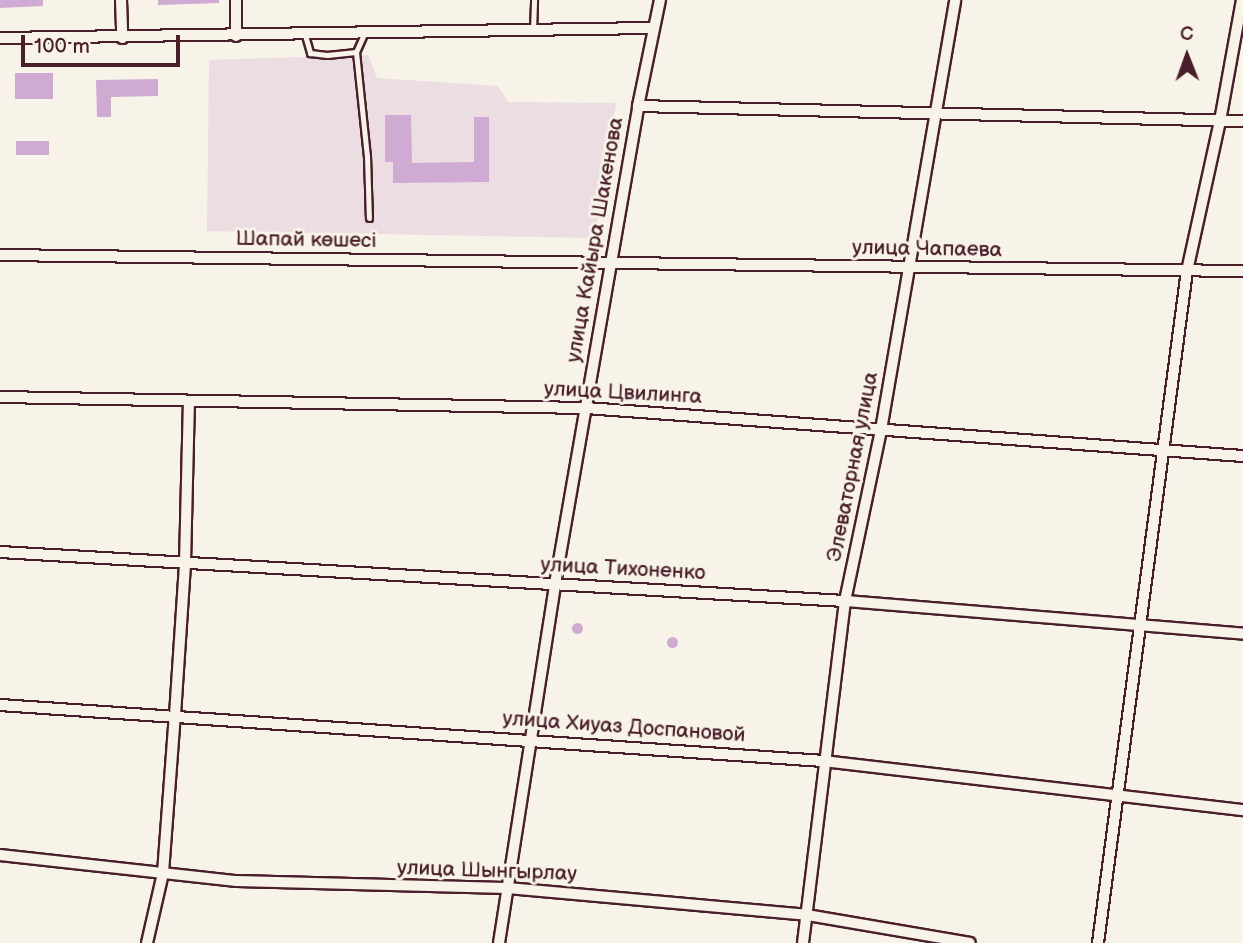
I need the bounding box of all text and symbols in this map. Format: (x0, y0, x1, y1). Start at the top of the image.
scale bar (24, 21, 184, 65)
north arrow (1152, 21, 1222, 91)
text: С (1180, 23, 1193, 46)
text: 100 m (34, 34, 90, 59)
street label: улица Кайыра Шакенова (561, 115, 629, 365)
street label: Шапай көшесі (235, 226, 377, 254)
street label: улица Чапаева (852, 235, 1002, 263)
street label: Элеваторная улица (822, 370, 884, 564)
street label: улица Цвилинга (543, 376, 703, 410)
street label: улица Тихоненко (540, 552, 706, 586)
street label: улица Хиуаз Доспановой (502, 706, 746, 748)
street label: улица Шынгырлау (397, 855, 577, 887)

